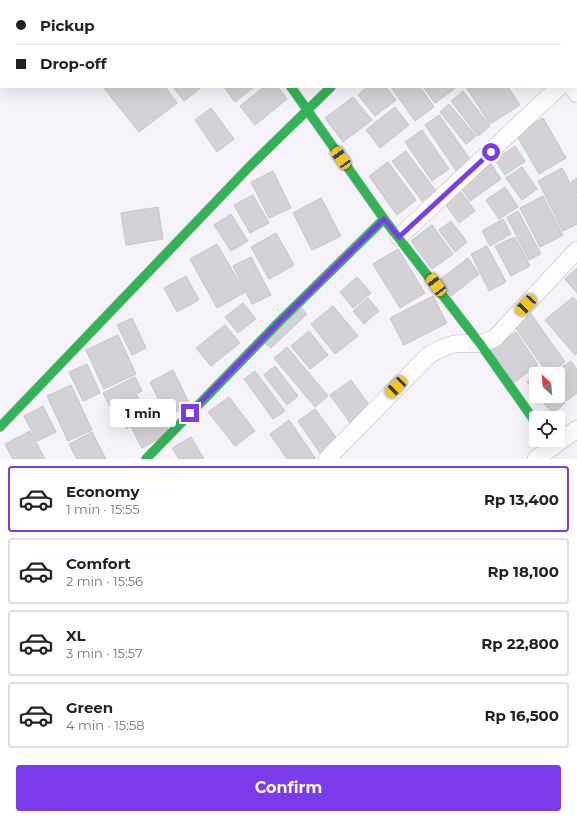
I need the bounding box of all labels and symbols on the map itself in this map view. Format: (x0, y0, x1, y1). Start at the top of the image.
route start (482, 143, 500, 161)
car (329, 145, 353, 171)
car (424, 272, 448, 298)
car (513, 292, 539, 318)
north arrow (529, 367, 565, 403)
car (383, 374, 409, 400)
callout: 1 min (110, 399, 176, 427)
route end (181, 404, 199, 422)

